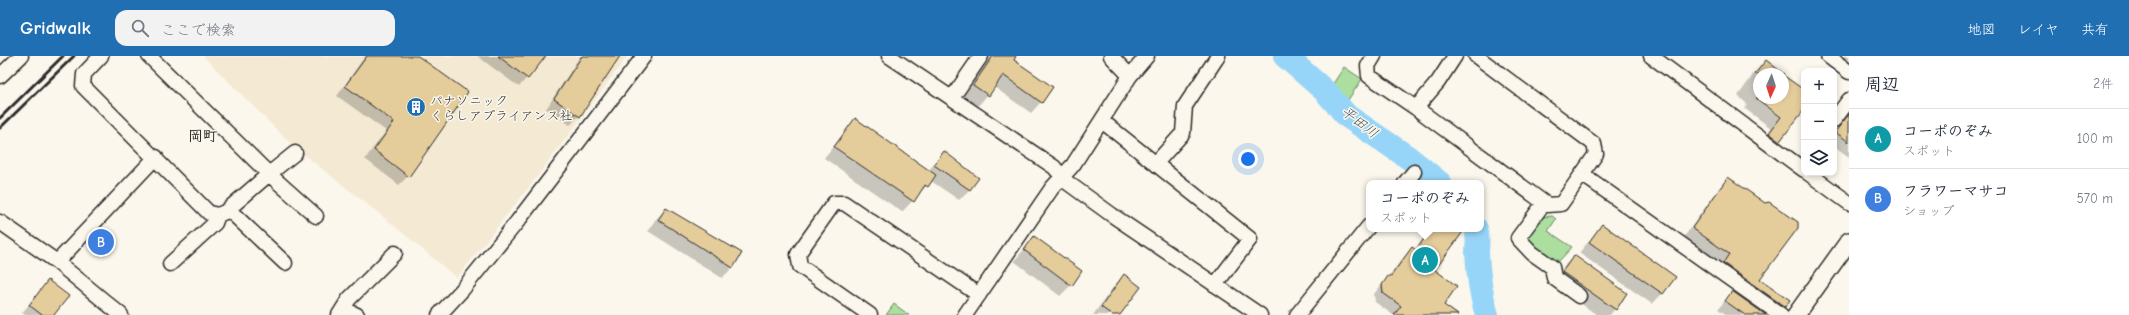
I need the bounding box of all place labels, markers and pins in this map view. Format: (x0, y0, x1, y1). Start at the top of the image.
place label: パナソニック くらしアプライアンス社 (430, 93, 572, 123)
building icon: パナソニック くらしアプライアンス社 (405, 96, 427, 118)
pin: B (88, 227, 114, 257)
pin: A (1412, 245, 1438, 275)

